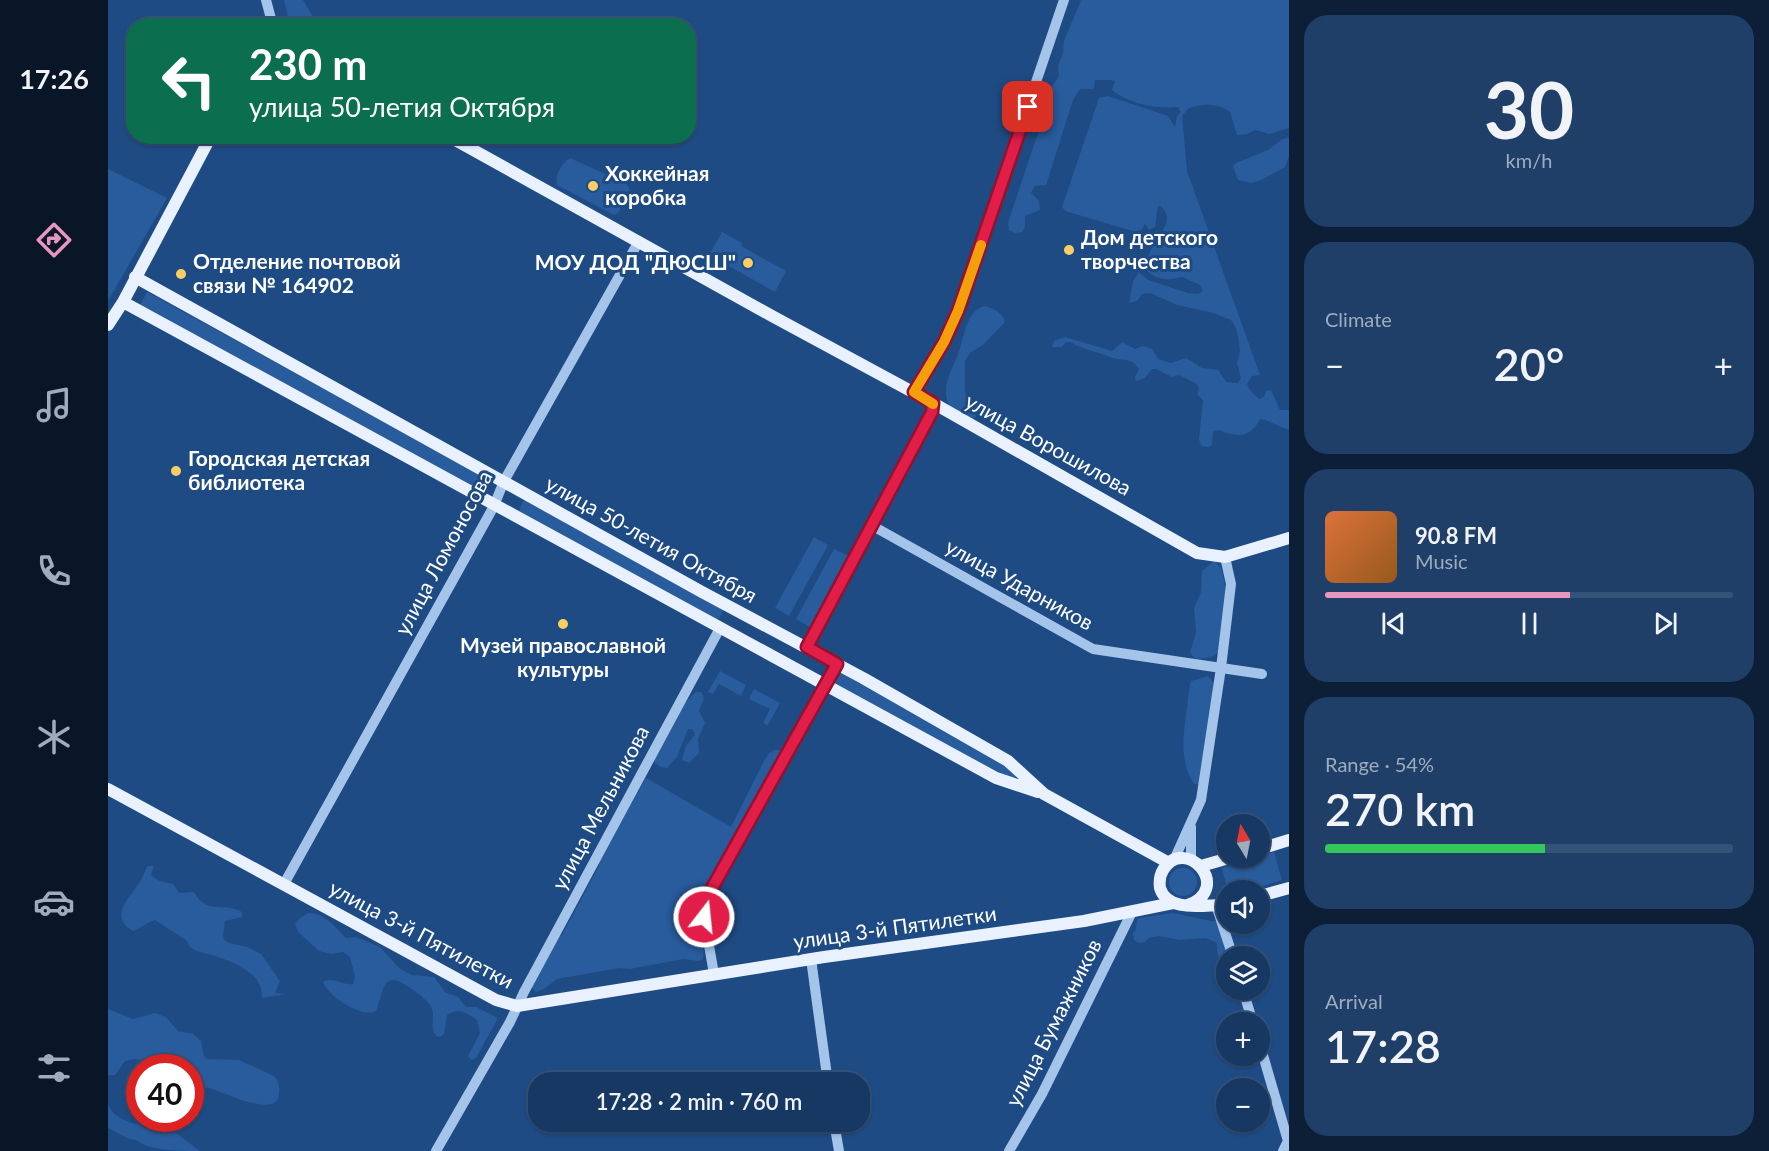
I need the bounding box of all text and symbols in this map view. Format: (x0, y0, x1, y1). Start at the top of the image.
text: 230 m (249, 39, 367, 89)
icon: left (150, 42, 228, 120)
text: 17:26 (19, 62, 89, 95)
text: 30 (1484, 62, 1574, 156)
pin (1002, 81, 1053, 132)
text: улица 50-летия Октября (249, 90, 555, 123)
icon: arrive (1011, 90, 1044, 123)
text: km/h (1506, 148, 1552, 172)
place label: Хоккейная коробка (605, 160, 709, 209)
marker: Хоккейная коробка (586, 179, 600, 193)
icon: directions (33, 219, 75, 261)
place label: Дом детского творчества (1081, 224, 1218, 273)
marker: Дом детского творчества (1062, 243, 1076, 257)
place label: Отделение почтовой связи № 164902 (193, 248, 401, 297)
place label: МОУ ДОД "ДЮСШ" (535, 249, 736, 274)
marker: МОУ ДОД "ДЮСШ" (741, 256, 755, 270)
marker: Отделение почтовой связи № 164902 (174, 267, 188, 281)
text: Climate (1325, 307, 1392, 331)
text: 20° (1494, 337, 1564, 391)
text: − (1325, 345, 1344, 385)
text: + (1714, 345, 1733, 385)
icon: music (33, 384, 75, 426)
street label: улица Ворошилова (961, 388, 1136, 500)
place label: Городская детская библиотека (188, 445, 370, 494)
marker: Городская детская библиотека (169, 464, 183, 478)
street label: улица Ломоносова (389, 466, 497, 639)
street label: улица 50-летия Октября (542, 470, 762, 607)
text: 90.8 FM (1415, 522, 1497, 549)
street label: улица Ударников (942, 533, 1098, 635)
text: Music (1415, 549, 1468, 573)
icon: phone (33, 550, 75, 592)
icon: previous (1377, 607, 1410, 640)
icon: pause (1513, 607, 1546, 640)
icon: next (1649, 607, 1682, 640)
marker: Музей православной культуры (556, 617, 570, 631)
place label: Музей православной культуры (460, 632, 666, 681)
icon: climate (33, 716, 75, 758)
street label: улица Мельникова (546, 721, 654, 894)
text: Range · 54% (1325, 752, 1434, 776)
text: 270 km (1325, 782, 1475, 836)
north arrow (1216, 814, 1270, 868)
map controls (1216, 814, 1270, 1132)
street label: улица 3-й Пятилетки (325, 874, 518, 993)
button: sound (1216, 880, 1270, 934)
icon: car (33, 881, 75, 923)
position arrow (672, 885, 736, 949)
street label: улица 3-й Пятилетки (791, 900, 998, 953)
street label: улица Бумажников (1000, 934, 1106, 1110)
button: layers (1216, 946, 1270, 1000)
text: Arrival (1325, 989, 1383, 1013)
button: + (1216, 1012, 1270, 1066)
text: 17:28 (1325, 1019, 1441, 1073)
icon: filters (33, 1047, 75, 1089)
speed limit sign: 40 (126, 1054, 204, 1132)
button: − (1216, 1078, 1270, 1132)
text: 17:28 · 2 min · 760 m (596, 1088, 802, 1115)

